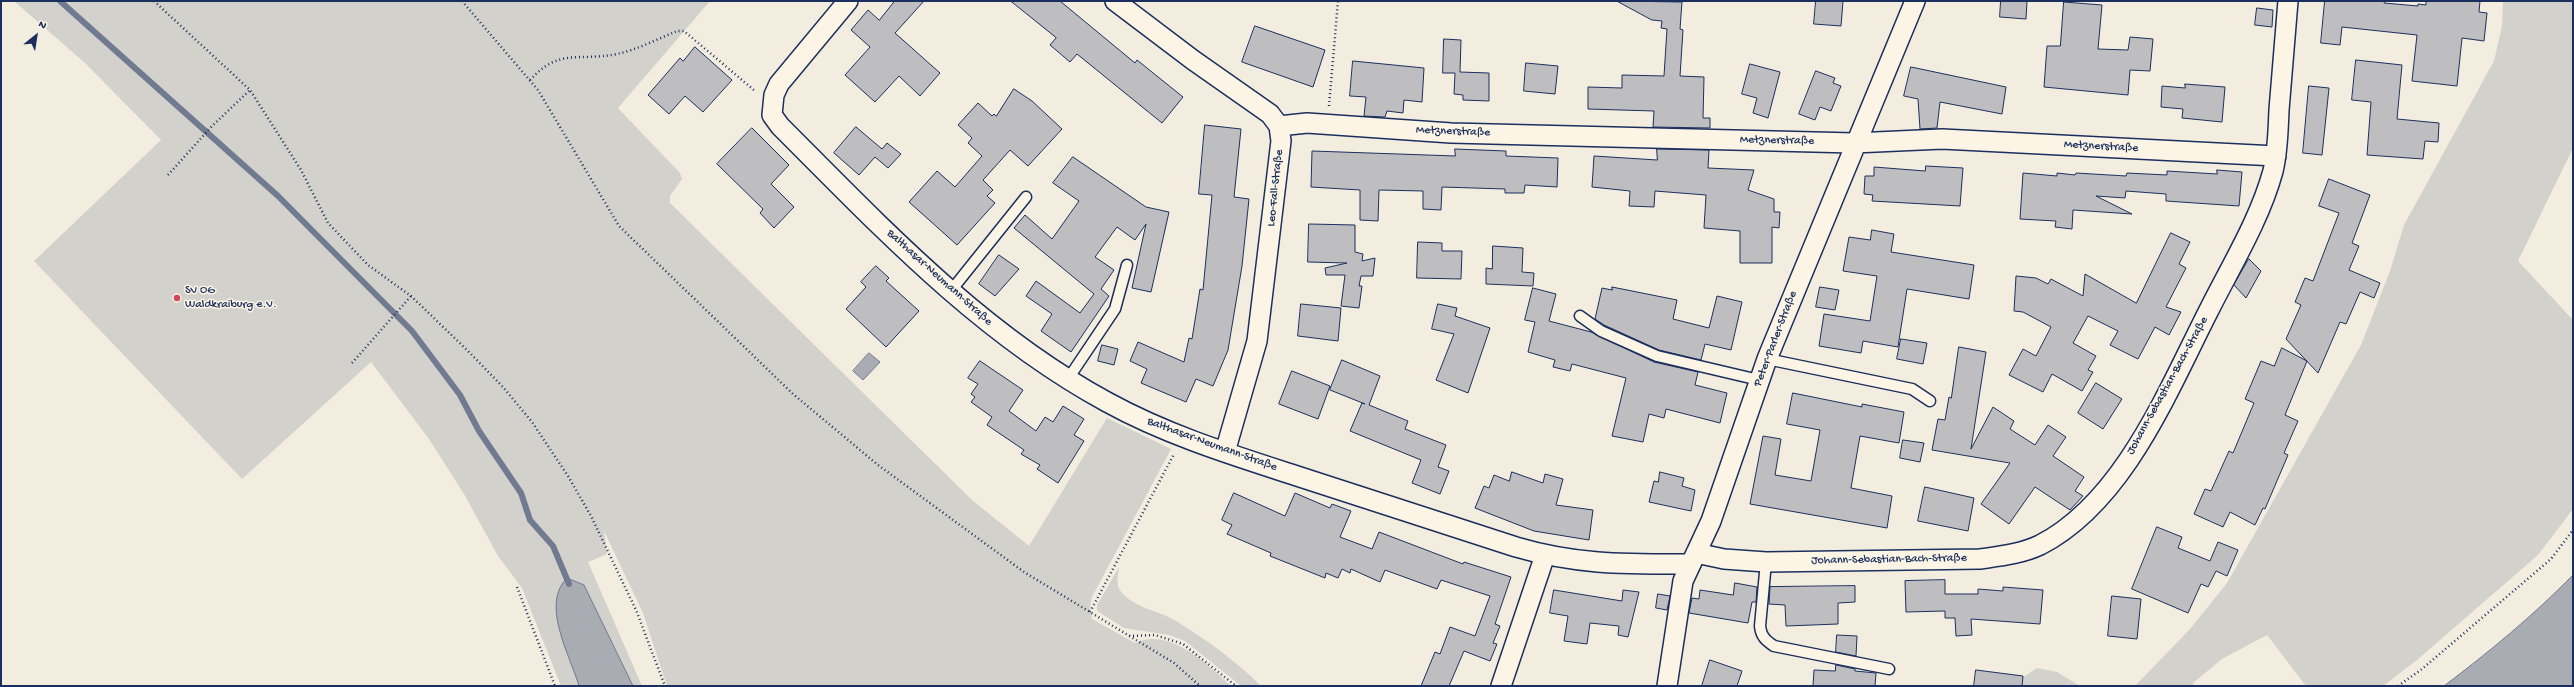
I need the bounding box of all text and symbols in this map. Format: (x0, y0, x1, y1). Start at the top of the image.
north arrow (16, 16, 56, 56)
text: N (36, 19, 48, 33)
street label: Metznerstraße (1415, 124, 1491, 140)
street label: Metznerstraße (1740, 133, 1814, 149)
street label: Metznerstraße (2063, 138, 2139, 156)
street label: Leo-Fall-Straße (1265, 149, 1287, 227)
street label: Balthasar-Neumann-Straße (883, 227, 995, 329)
place label: SV OG Waldkraiburg e.V. (185, 284, 277, 312)
street label: Peter-Parler-Straße (1751, 289, 1801, 389)
marker: SV OG Waldkraiburg e.V. (172, 293, 182, 303)
street label: Johann-Sebastian-Bach-Straße (2124, 314, 2212, 458)
street label: Balthasar-Neumann-Straße (1145, 415, 1279, 475)
street label: Johann-Sebastian-Bach-Straße (1811, 551, 1967, 569)

